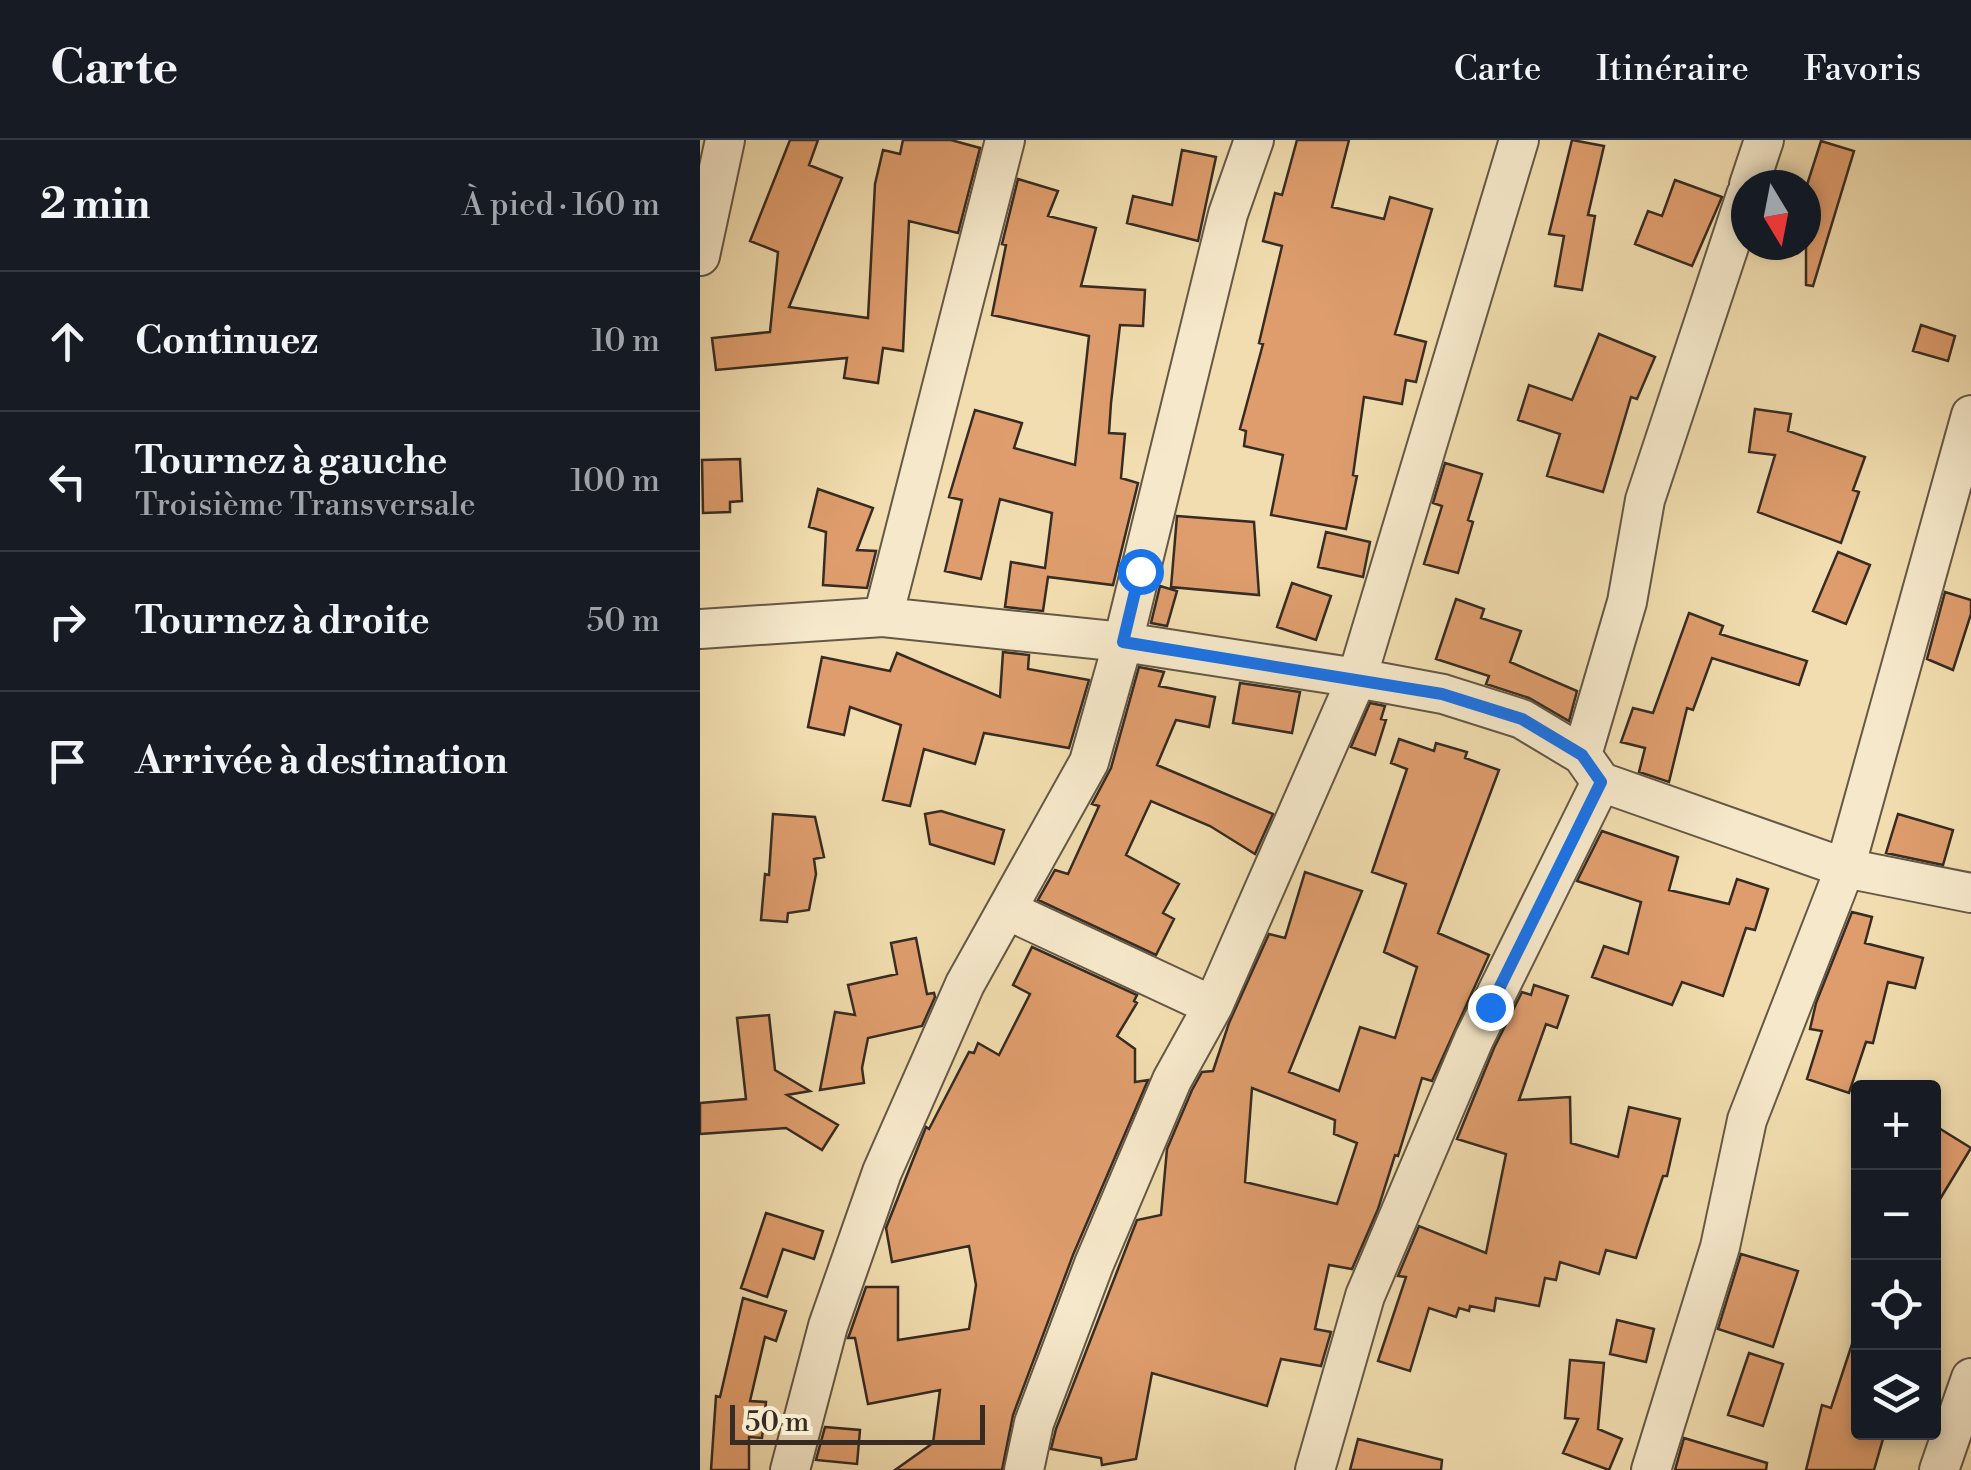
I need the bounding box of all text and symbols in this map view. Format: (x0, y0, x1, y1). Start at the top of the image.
text: Carte (50, 39, 178, 99)
text: Carte (1454, 48, 1541, 91)
text: Itinéraire (1596, 48, 1749, 91)
text: Favoris (1804, 48, 1921, 91)
north arrow (1731, 170, 1821, 260)
text: 2 min (40, 179, 150, 232)
text: À pied · 160 m (462, 185, 660, 225)
icon: ahead (40, 314, 95, 369)
text: Continuez (135, 318, 318, 365)
text: 10 m (591, 321, 660, 361)
text: Tournez à gauche (135, 438, 447, 485)
icon: left (40, 454, 95, 509)
text: 100 m (570, 461, 660, 501)
text: Troisième Transversale (135, 485, 476, 525)
route start (1118, 549, 1164, 595)
icon: right (40, 594, 95, 649)
text: Tournez à droite (135, 598, 430, 645)
text: 50 m (587, 601, 660, 641)
icon: arrive (40, 734, 95, 789)
text: Arrivée à destination (135, 738, 508, 785)
route end (1468, 985, 1514, 1031)
map controls (1851, 1080, 1941, 1440)
button: + (1851, 1080, 1941, 1170)
button: − (1851, 1170, 1941, 1260)
button: locate (1851, 1260, 1941, 1350)
button: layers (1851, 1350, 1941, 1440)
scale bar (730, 1400, 985, 1444)
text: 50 m (745, 1405, 809, 1440)

